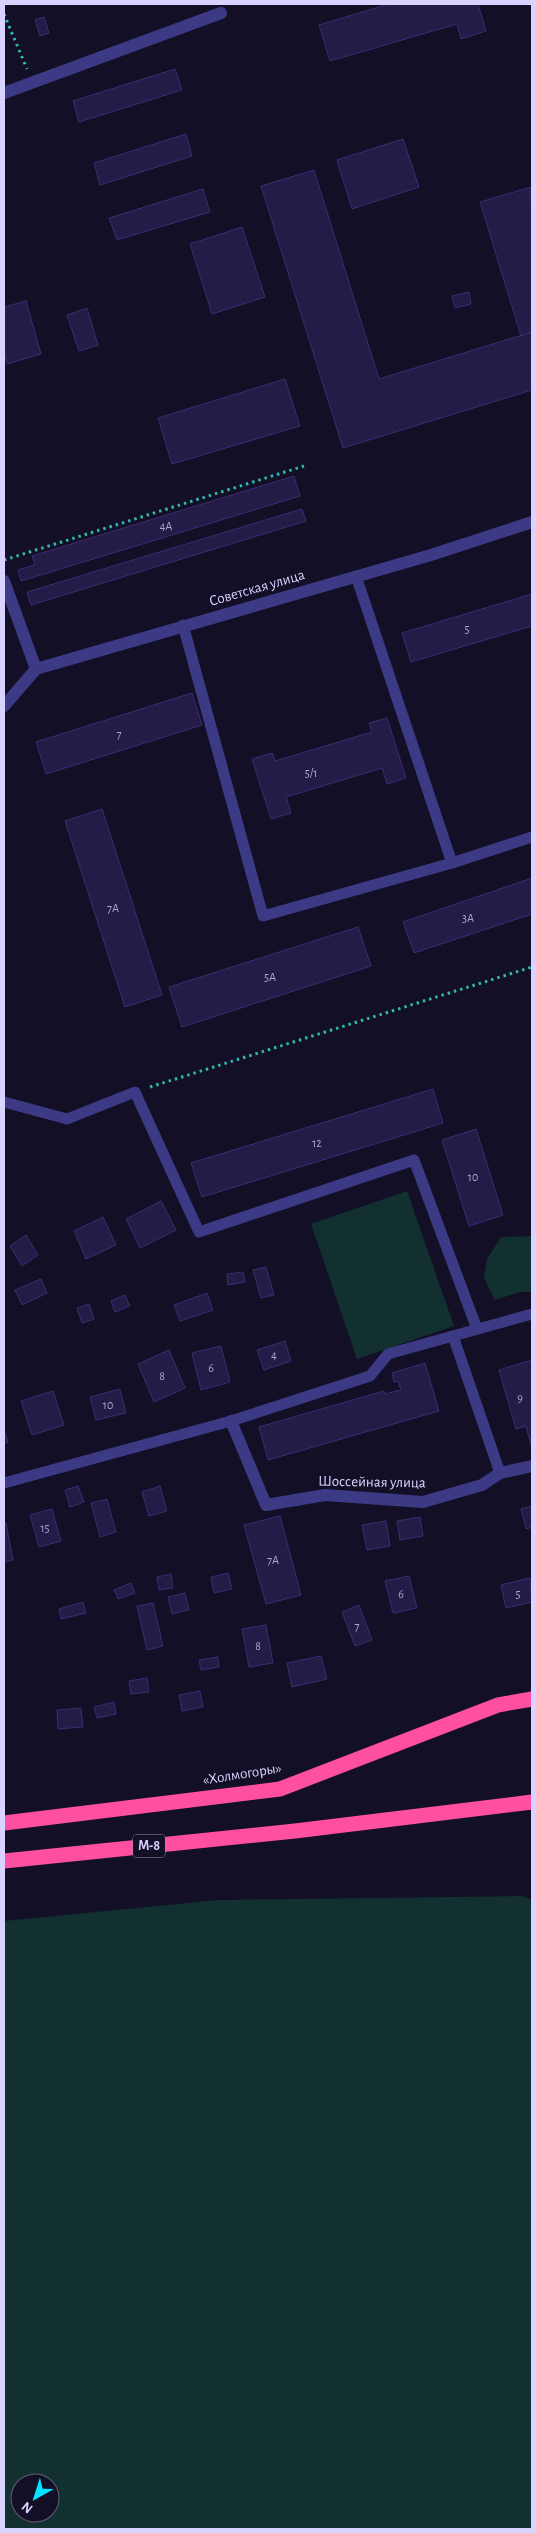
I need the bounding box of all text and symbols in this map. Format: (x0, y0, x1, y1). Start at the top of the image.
house number: 4А (160, 520, 172, 532)
street label: Советская улица (207, 567, 307, 609)
house number: 5 (464, 623, 470, 635)
house number: 7 (116, 728, 122, 740)
house number: 5/1 (305, 767, 317, 779)
house number: 7А (107, 902, 119, 914)
house number: 3А (462, 912, 474, 924)
house number: 5А (264, 971, 276, 983)
house number: 12 (312, 1137, 322, 1149)
house number: 10 (468, 1171, 478, 1183)
house number: 4 (271, 1349, 277, 1361)
house number: 6 (208, 1362, 214, 1374)
house number: 8 (159, 1370, 165, 1382)
house number: 9 (517, 1392, 523, 1404)
house number: 10 (103, 1399, 113, 1411)
street label: Шоссейная улица (318, 1474, 426, 1490)
house number: 15 (40, 1522, 50, 1534)
house number: 7А (267, 1554, 279, 1566)
house number: 6 (398, 1588, 404, 1600)
house number: 5 (515, 1588, 521, 1600)
house number: 7 (354, 1620, 360, 1632)
house number: 8 (255, 1640, 261, 1652)
street label: «Холмогоры» (202, 1760, 283, 1788)
road number: М-8 (133, 1834, 165, 1858)
north arrow (10, 2473, 60, 2523)
text: N (19, 2499, 36, 2516)

